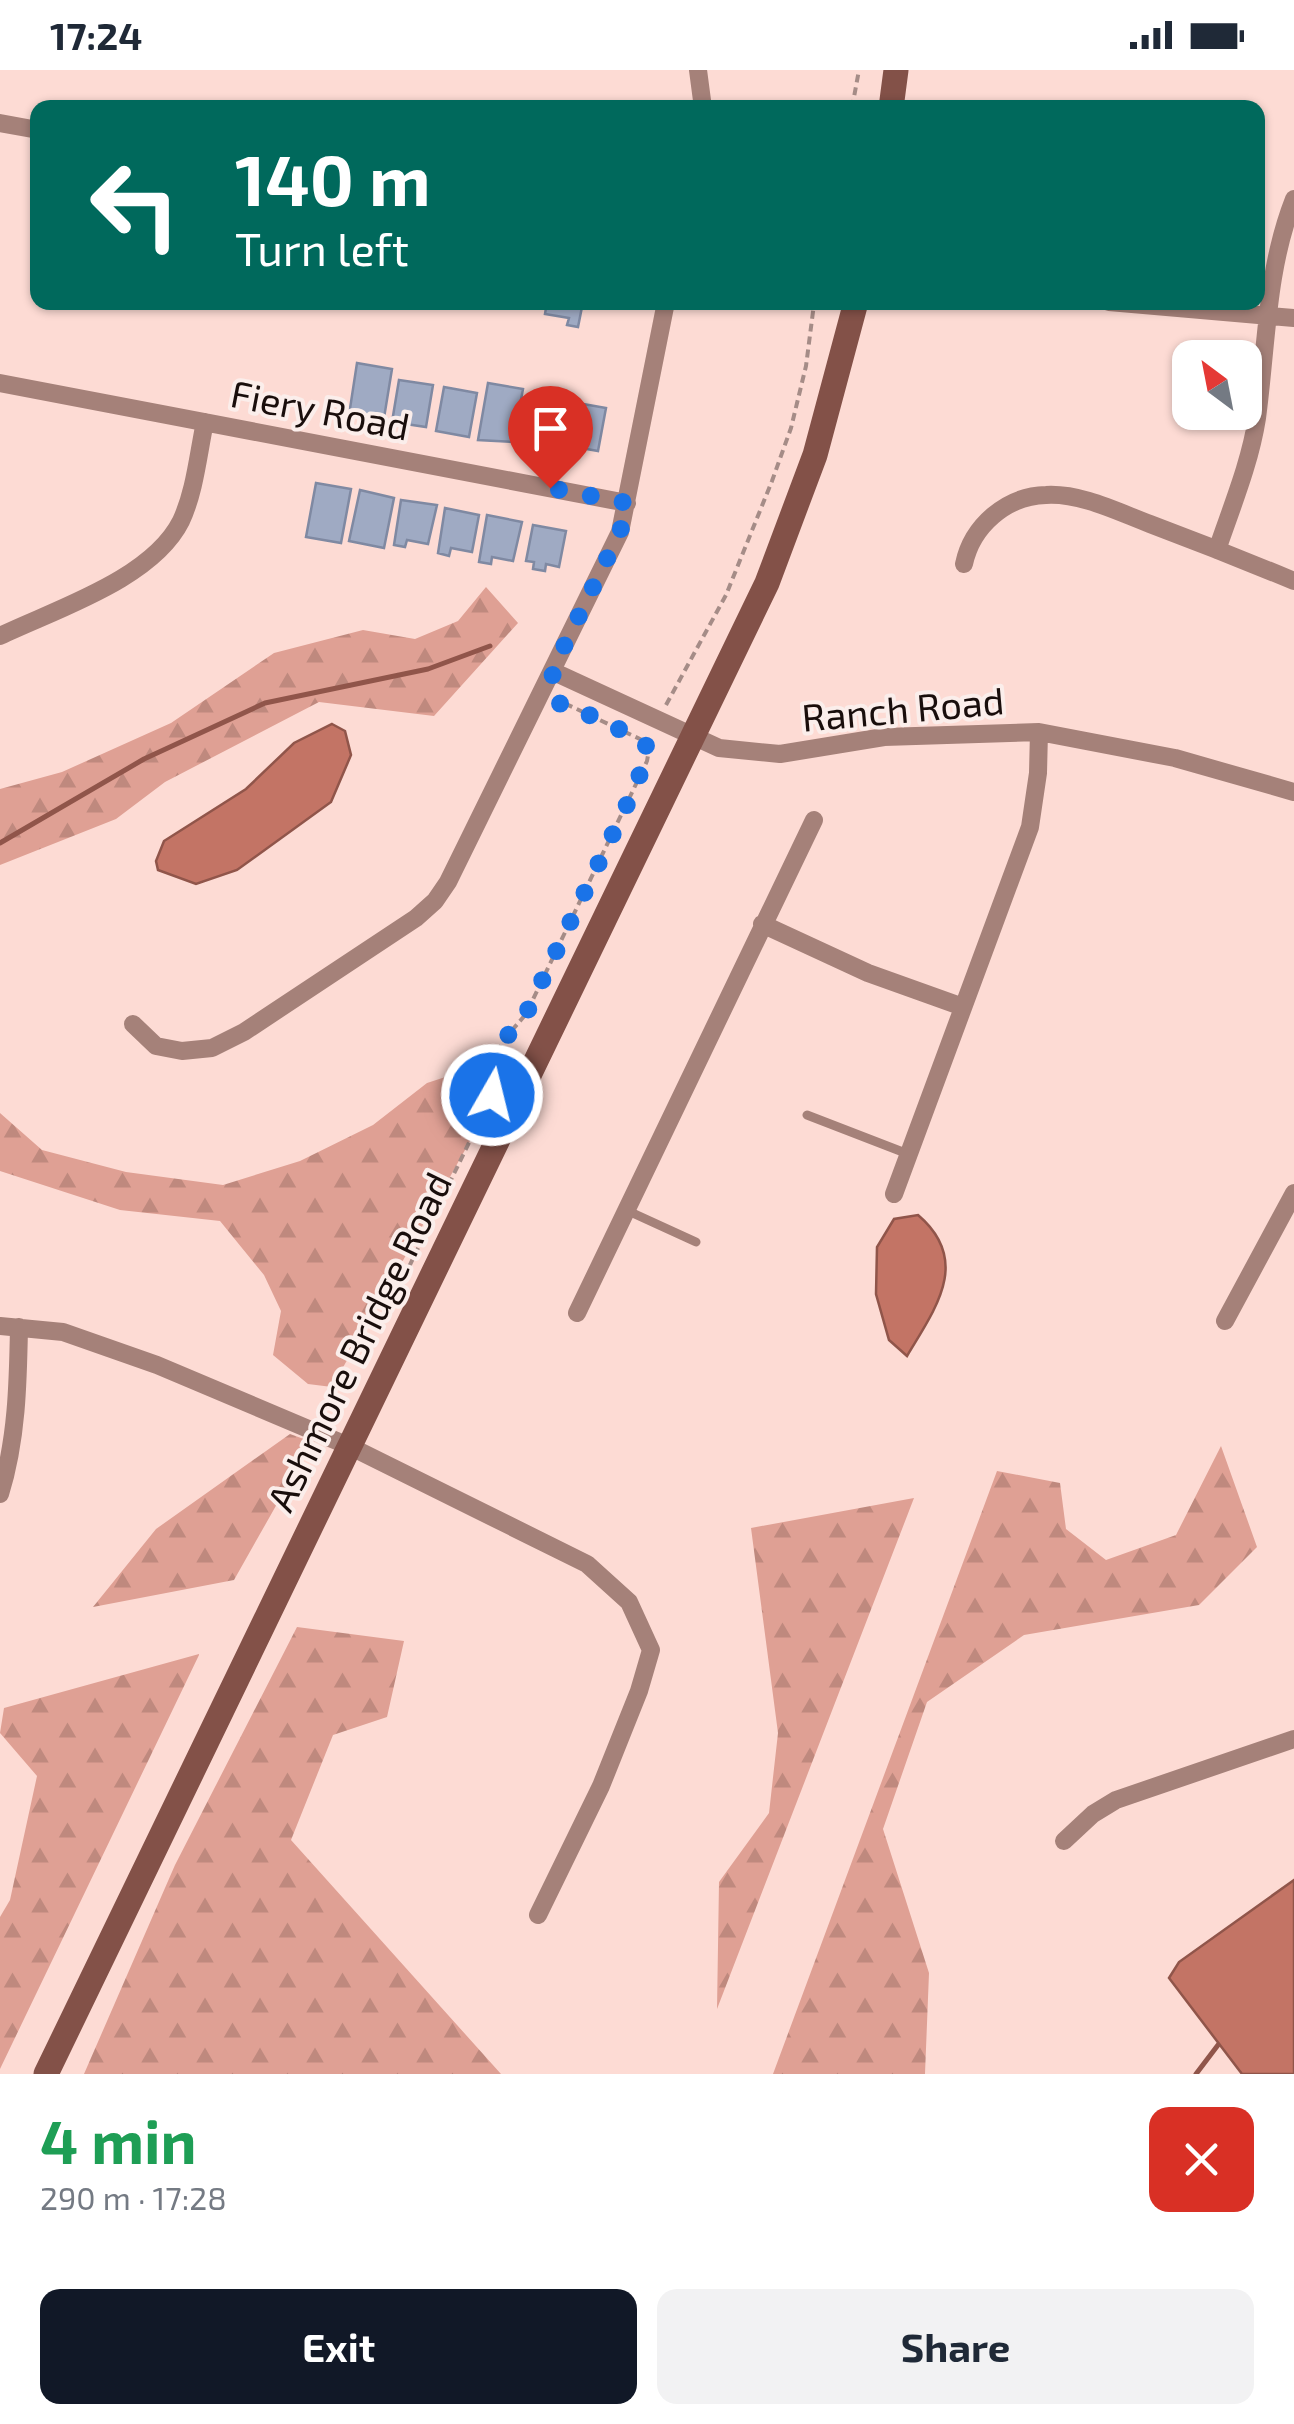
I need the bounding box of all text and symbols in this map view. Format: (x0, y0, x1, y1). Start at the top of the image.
text: 17:24 (50, 12, 143, 58)
text: 140 m (235, 136, 431, 220)
icon: left (70, 140, 200, 270)
text: Turn left (235, 221, 409, 275)
north arrow (1172, 340, 1262, 430)
map controls (1172, 340, 1262, 430)
street label: Fiery Road (227, 369, 414, 449)
pin (508, 386, 593, 489)
icon: arrive (523, 401, 578, 456)
street label: Ranch Road (800, 676, 1006, 740)
position arrow (440, 1043, 544, 1147)
street label: Ashmore Bridge Road (256, 1164, 460, 1518)
text: 4 min (40, 2104, 197, 2176)
button: close (1149, 2107, 1254, 2212)
text: 290 m · 17:28 (40, 2178, 227, 2216)
button: Exit (40, 2289, 637, 2404)
button: Share (657, 2289, 1254, 2404)

